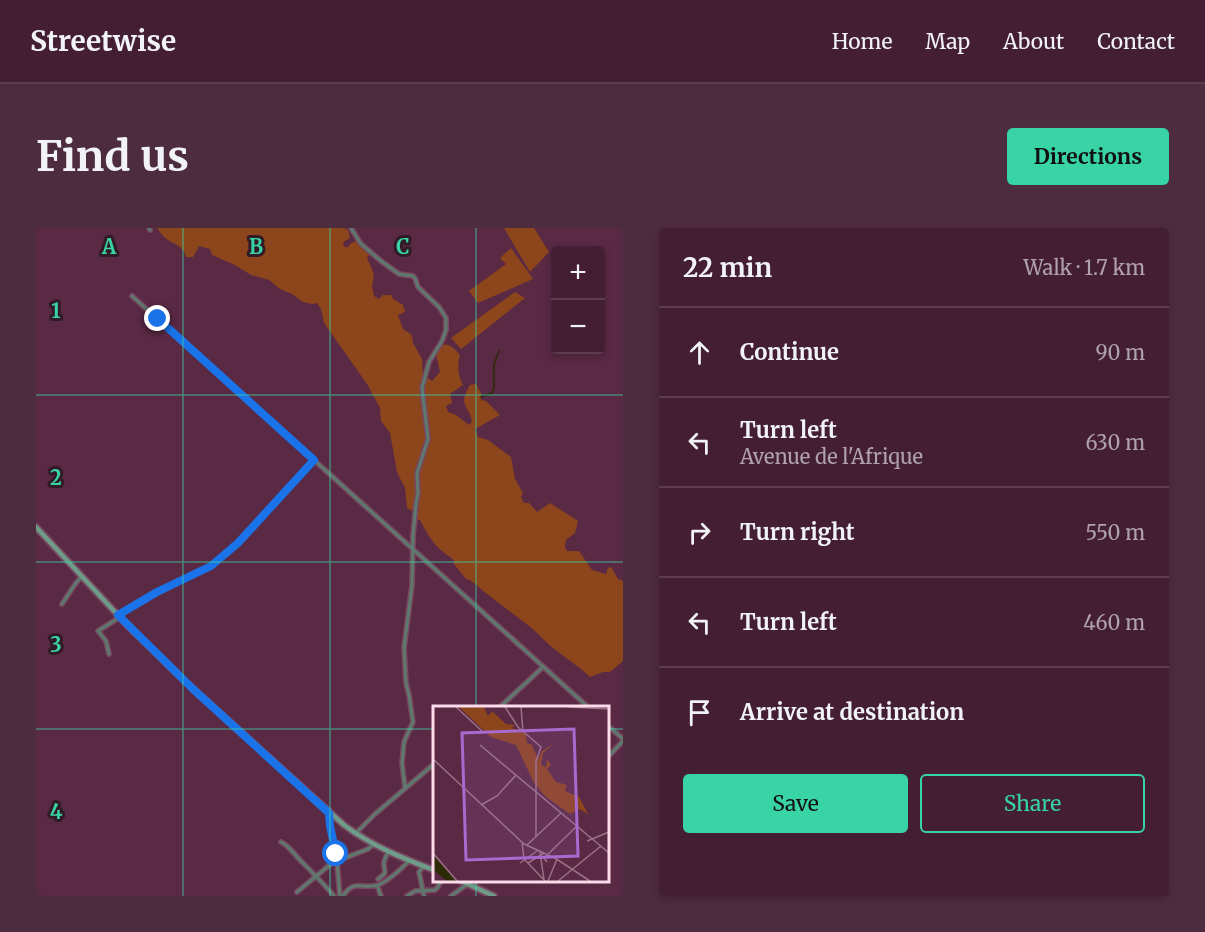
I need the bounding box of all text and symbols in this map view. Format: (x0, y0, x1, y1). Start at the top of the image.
text: Streetwise (30, 23, 176, 59)
text: Home (832, 28, 892, 55)
text: Map (925, 28, 970, 55)
text: About (1003, 28, 1064, 55)
text: Contact (1097, 28, 1175, 55)
button: Directions (1007, 128, 1169, 185)
text: Find us (36, 130, 189, 182)
text: A (101, 234, 117, 259)
text: B (249, 234, 263, 259)
text: C (396, 234, 410, 259)
map controls (551, 246, 605, 354)
button: + (551, 246, 605, 300)
text: 22 min (683, 251, 772, 284)
text: Walk · 1.7 km (1023, 255, 1145, 280)
text: 1 (51, 298, 61, 323)
button: − (551, 300, 605, 354)
route end (144, 305, 170, 331)
icon: ahead (683, 336, 716, 369)
text: Continue (740, 338, 839, 366)
text: 90 m (1095, 340, 1145, 365)
text: Turn left (740, 416, 837, 444)
icon: left (683, 426, 716, 459)
text: 630 m (1085, 430, 1145, 455)
text: Avenue de l'Afrique (740, 444, 923, 469)
text: 2 (50, 465, 62, 490)
icon: right (683, 516, 716, 549)
text: Turn right (740, 518, 854, 546)
text: 550 m (1086, 520, 1145, 545)
icon: left (683, 606, 716, 639)
text: Turn left (740, 608, 837, 636)
text: 460 m (1083, 610, 1145, 635)
text: 3 (50, 632, 62, 657)
icon: arrive (683, 696, 716, 729)
text: Arrive at destination (740, 698, 964, 726)
inset map (433, 706, 608, 881)
button: Save (683, 774, 908, 833)
button: Share (920, 774, 1145, 833)
text: 4 (50, 799, 63, 824)
route start (322, 840, 348, 866)

